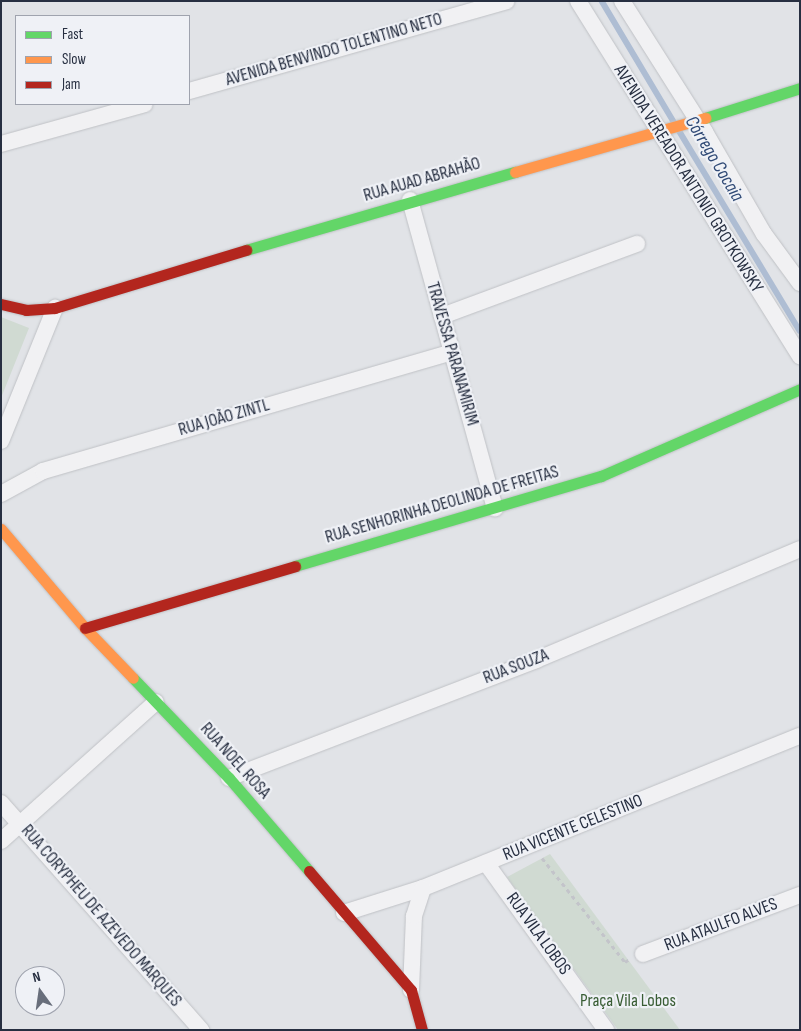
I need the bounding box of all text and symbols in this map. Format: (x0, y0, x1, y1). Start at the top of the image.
street label: AVENIDA BENVINDO TOLENTINO NETO (223, 9, 445, 91)
legend (15, 15, 190, 105)
text: Fast (62, 25, 83, 44)
text: Slow (62, 50, 86, 69)
street label: AVENIDA VEREADOR ANTONIO GROTKOWSKY (609, 61, 767, 297)
text: Jam (62, 75, 80, 94)
water label: Córrego Cocaia (680, 112, 748, 206)
street label: RUA AUAD ABRAHÃO (361, 153, 483, 207)
street label: TRAVESSA PARANAMIRIM (421, 280, 483, 428)
street label: RUA JOÃO ZINTL (176, 395, 272, 441)
street label: RUA SENHORINHA DEOLINDA DE FREITAS (323, 461, 561, 549)
street label: RUA SOUZA (480, 645, 552, 689)
street label: RUA NOEL ROSA (195, 719, 275, 803)
street label: RUA VICENTE CELESTINO (500, 790, 646, 866)
street label: RUA CORYPHEU DE AZEVEDO MARQUES (16, 821, 186, 1011)
street label: RUA VILA LOBOS (501, 889, 575, 979)
street label: RUA ATAULFO ALVES (661, 894, 781, 956)
north arrow (15, 966, 65, 1016)
text: N (31, 968, 42, 986)
park label: Praça Vila Lobos (580, 990, 676, 1012)

